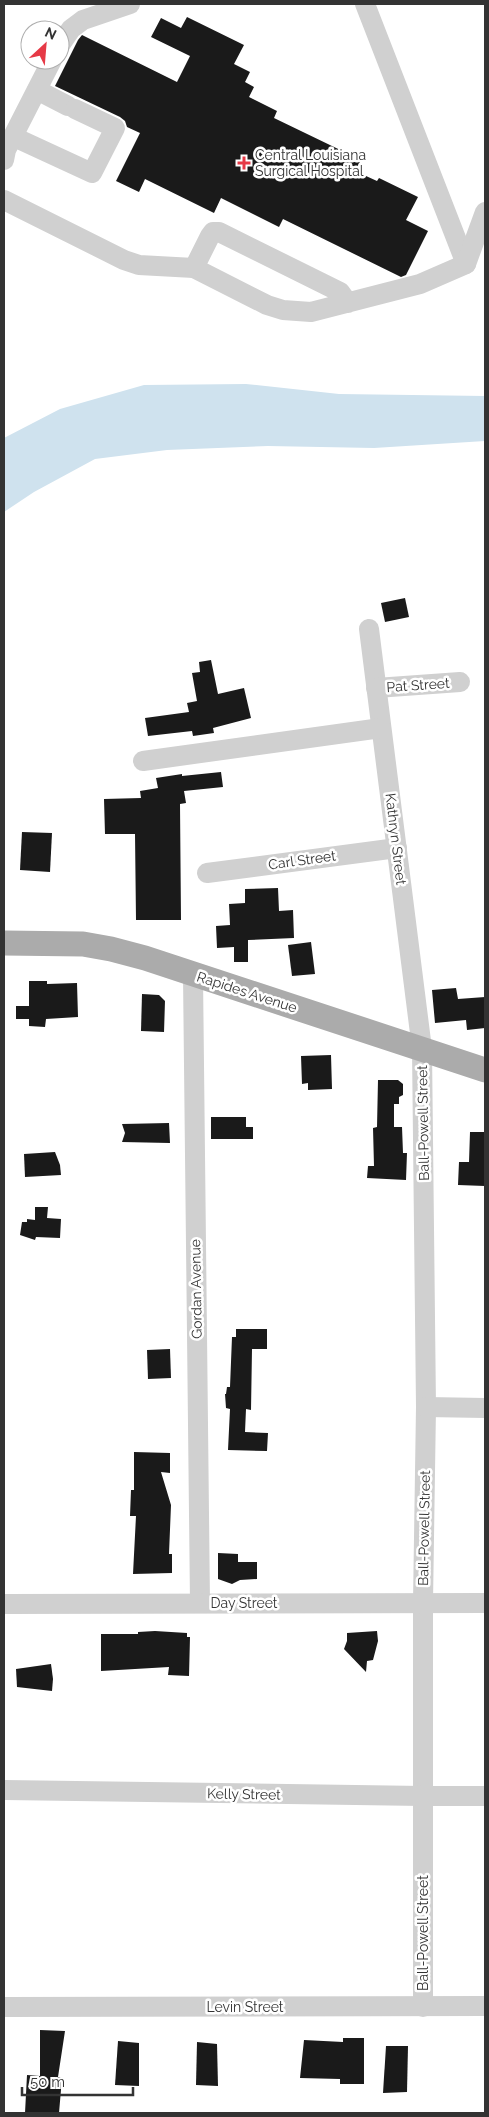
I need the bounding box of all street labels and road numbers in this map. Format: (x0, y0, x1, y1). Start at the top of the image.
street label: Pat Street (386, 675, 450, 695)
street label: Kathryn Street (382, 792, 410, 886)
street label: Carl Street (267, 847, 337, 873)
street label: Rapides Avenue (195, 968, 299, 1016)
street label: Ball-Powell Street (414, 1065, 432, 1181)
street label: Gordan Avenue (187, 1239, 205, 1339)
street label: Ball-Powell Street (415, 1470, 433, 1586)
street label: Day Street (211, 1595, 278, 1611)
street label: Kelly Street (207, 1785, 281, 1803)
street label: Ball-Powell Street (415, 1875, 431, 1991)
street label: Levin Street (206, 1999, 284, 2015)

